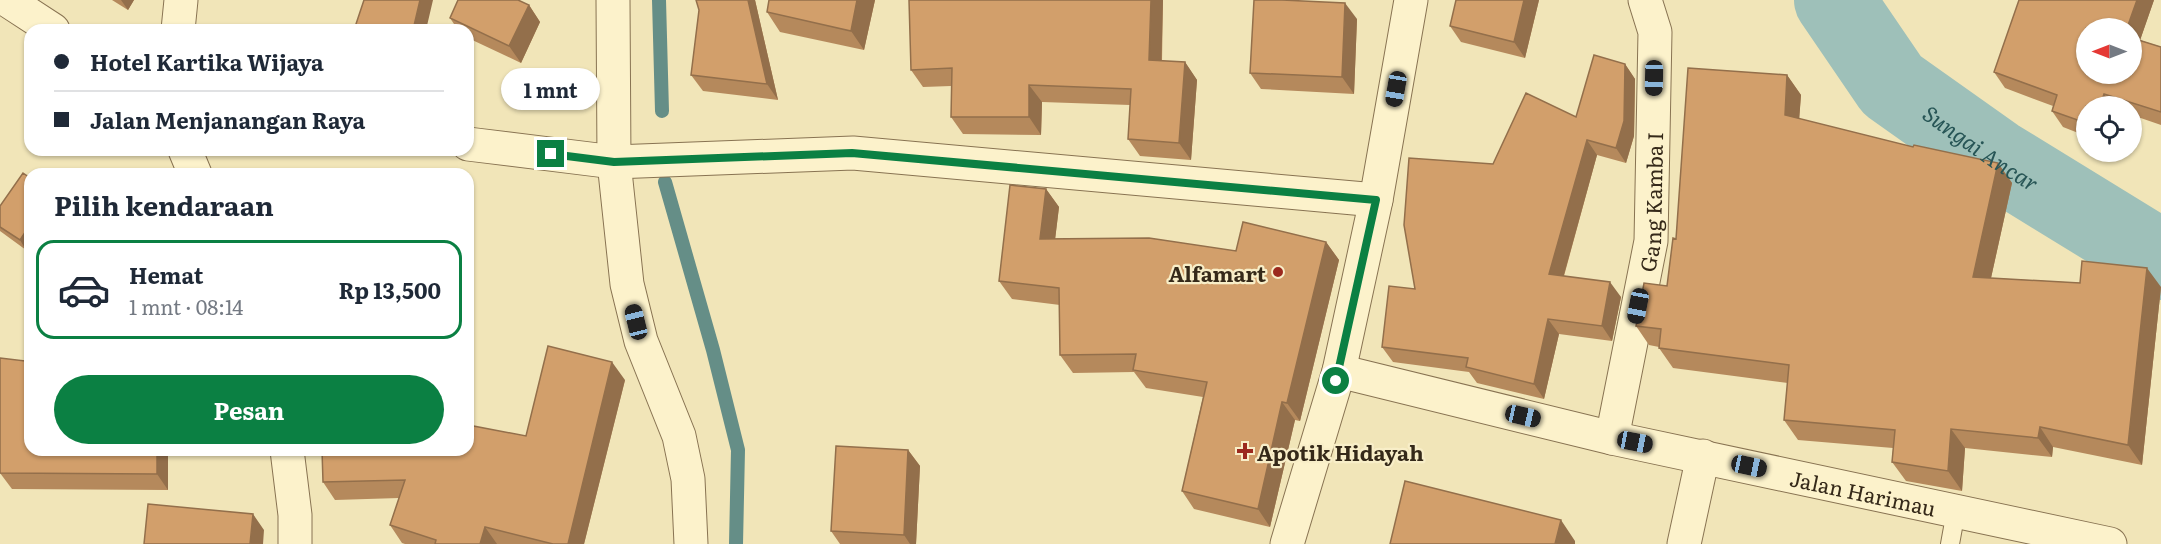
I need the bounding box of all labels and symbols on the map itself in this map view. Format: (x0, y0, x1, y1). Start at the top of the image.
north arrow (2076, 18, 2142, 84)
car (1645, 60, 1663, 96)
callout: 1 mnt (502, 67, 600, 109)
car (1384, 70, 1408, 108)
water label: Sungai Ancar (1917, 96, 2046, 198)
street label: Gang Kamba I (1630, 132, 1669, 274)
route end (537, 140, 564, 167)
place label: Alfamart (1168, 257, 1267, 288)
marker: Alfamart (1271, 265, 1285, 279)
car (1626, 287, 1650, 325)
car (623, 302, 649, 342)
route start (1322, 367, 1349, 394)
car (1503, 403, 1543, 429)
car (1616, 430, 1654, 454)
place label: Apotik Hidayah (1257, 436, 1424, 467)
marker: Apotik Hidayah (1238, 444, 1252, 458)
car (1730, 453, 1768, 479)
street label: Jalan Harimau (1787, 461, 1939, 522)

